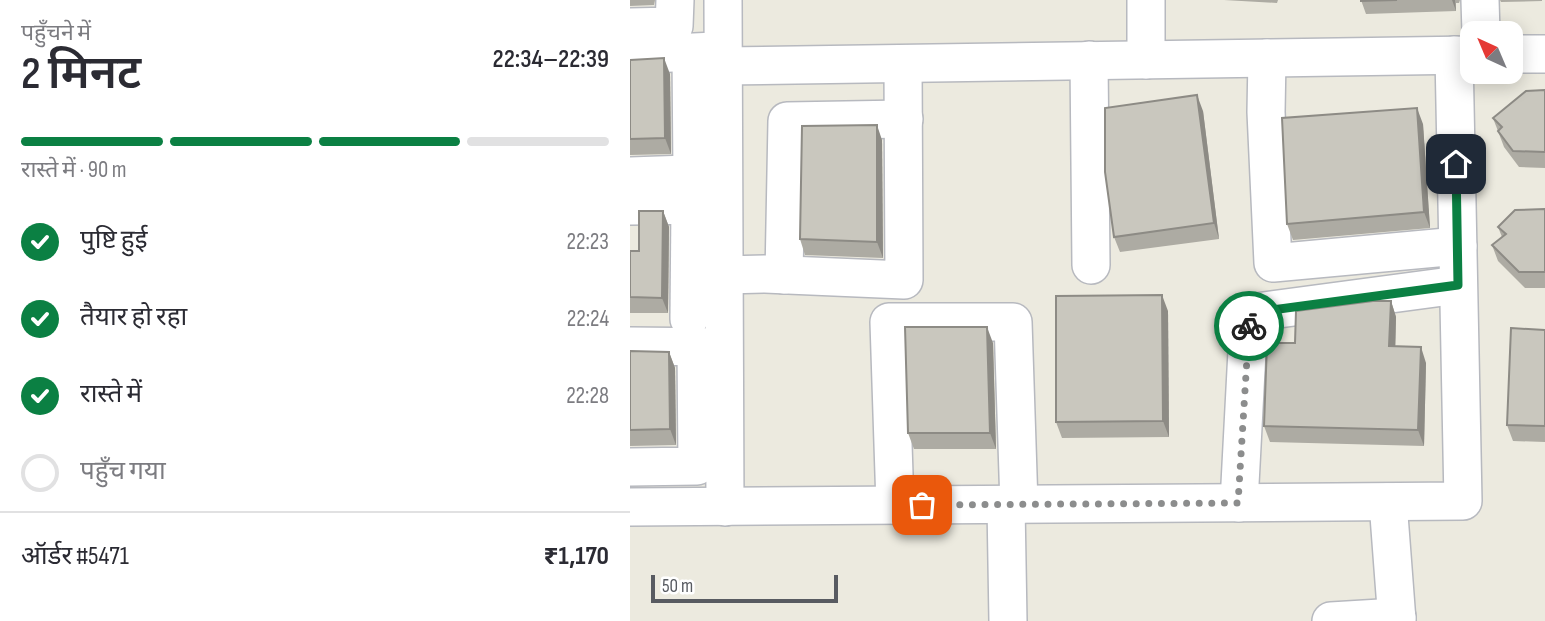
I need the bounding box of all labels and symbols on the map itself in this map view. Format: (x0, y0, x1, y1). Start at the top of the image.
north arrow (1460, 21, 1522, 84)
pin (1426, 134, 1486, 194)
courier (1214, 291, 1284, 361)
pin (892, 475, 952, 535)
scale bar (651, 572, 838, 604)

